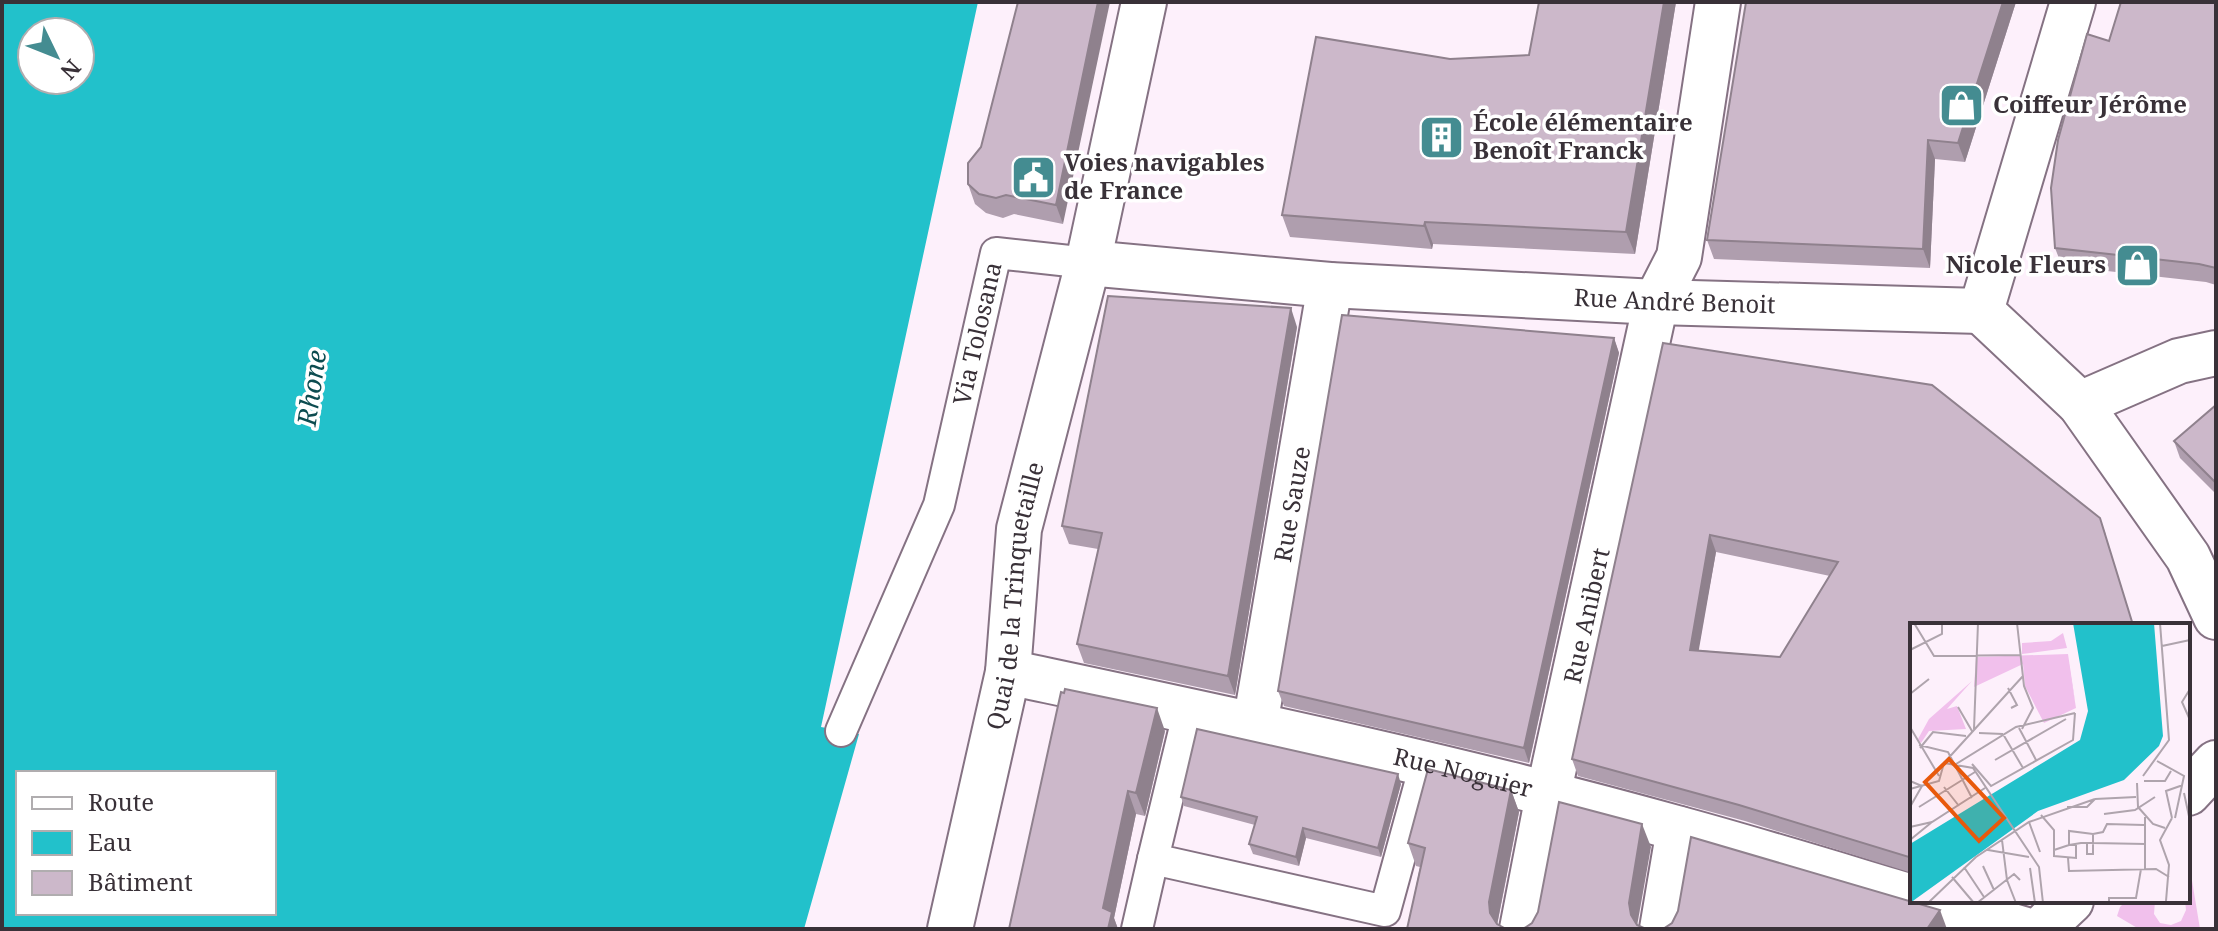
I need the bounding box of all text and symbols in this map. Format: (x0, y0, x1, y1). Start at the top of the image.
north arrow (16, 16, 96, 96)
text: N (54, 54, 88, 87)
shop icon: Coiffeur Jérôme (1938, 81, 1986, 129)
place label: Coiffeur Jérôme (1993, 87, 2187, 120)
place label: École élémentaire Benoît Franck (1473, 105, 1693, 166)
building icon: École élémentaire Benoît Franck (1418, 113, 1466, 161)
place label: Voies navigables de France (1064, 145, 1265, 206)
public building icon: Voies navigables de France (1009, 153, 1057, 201)
shop icon: Nicole Fleurs (2113, 241, 2161, 289)
place label: Nicole Fleurs (1946, 247, 2106, 280)
street label: Via Tolosana (944, 259, 1008, 408)
street label: Rue André Benoit (1573, 280, 1776, 320)
water label: Rhone (288, 347, 334, 429)
street label: Rue Sauze (1265, 443, 1317, 564)
street label: Quai de la Trinquetaille (977, 458, 1051, 733)
street label: Rue Anibert (1555, 545, 1617, 686)
inset map (1910, 623, 2190, 903)
street label: Rue Noguier (1390, 739, 1536, 804)
legend (16, 771, 276, 915)
text: Route (88, 785, 154, 818)
text: Eau (88, 825, 132, 858)
text: Bâtiment (88, 865, 193, 898)

